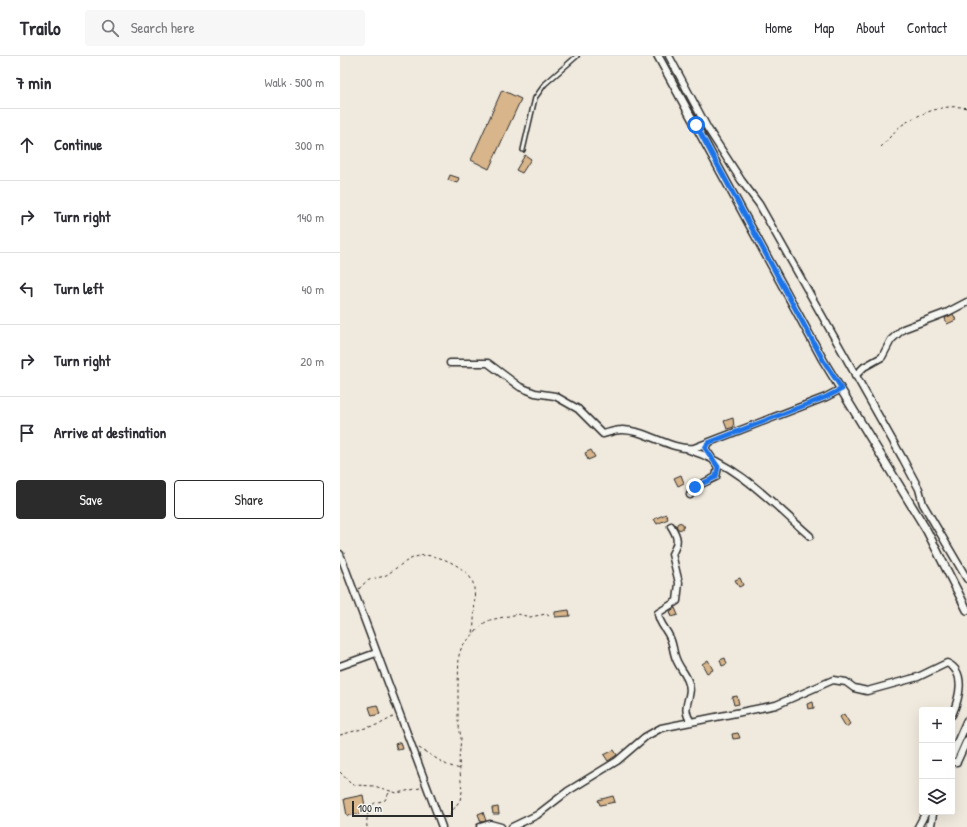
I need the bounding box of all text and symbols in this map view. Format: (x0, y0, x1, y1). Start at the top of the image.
search box (85, 10, 365, 46)
text: Trailo (20, 15, 61, 41)
icon: search (99, 17, 121, 39)
text: Search here (131, 17, 195, 38)
text: Home (765, 18, 792, 37)
text: Map (814, 18, 834, 37)
text: About (856, 18, 885, 37)
text: Contact (907, 18, 947, 37)
text: 7 min (16, 71, 51, 94)
text: Walk · 500 m (264, 73, 324, 91)
route start (687, 116, 705, 134)
icon: ahead (16, 134, 38, 156)
text: Continue (54, 134, 102, 155)
text: 300 m (295, 136, 324, 154)
icon: right (16, 206, 38, 228)
text: Turn right (54, 206, 110, 227)
text: 140 m (297, 208, 324, 226)
icon: left (16, 278, 38, 300)
text: Turn left (54, 278, 104, 299)
text: 40 m (301, 280, 324, 298)
icon: right (16, 350, 38, 372)
text: Turn right (54, 350, 110, 371)
text: 20 m (300, 352, 324, 370)
icon: arrive (16, 422, 38, 444)
text: Arrive at destination (54, 422, 166, 443)
route end (686, 478, 704, 496)
button: Save (16, 480, 166, 519)
button: Share (174, 480, 324, 519)
map controls (919, 707, 955, 815)
button: + (919, 707, 955, 743)
button: − (919, 743, 955, 779)
button: layers (919, 779, 955, 815)
scale bar (352, 799, 453, 818)
text: 100 m (358, 801, 382, 815)

